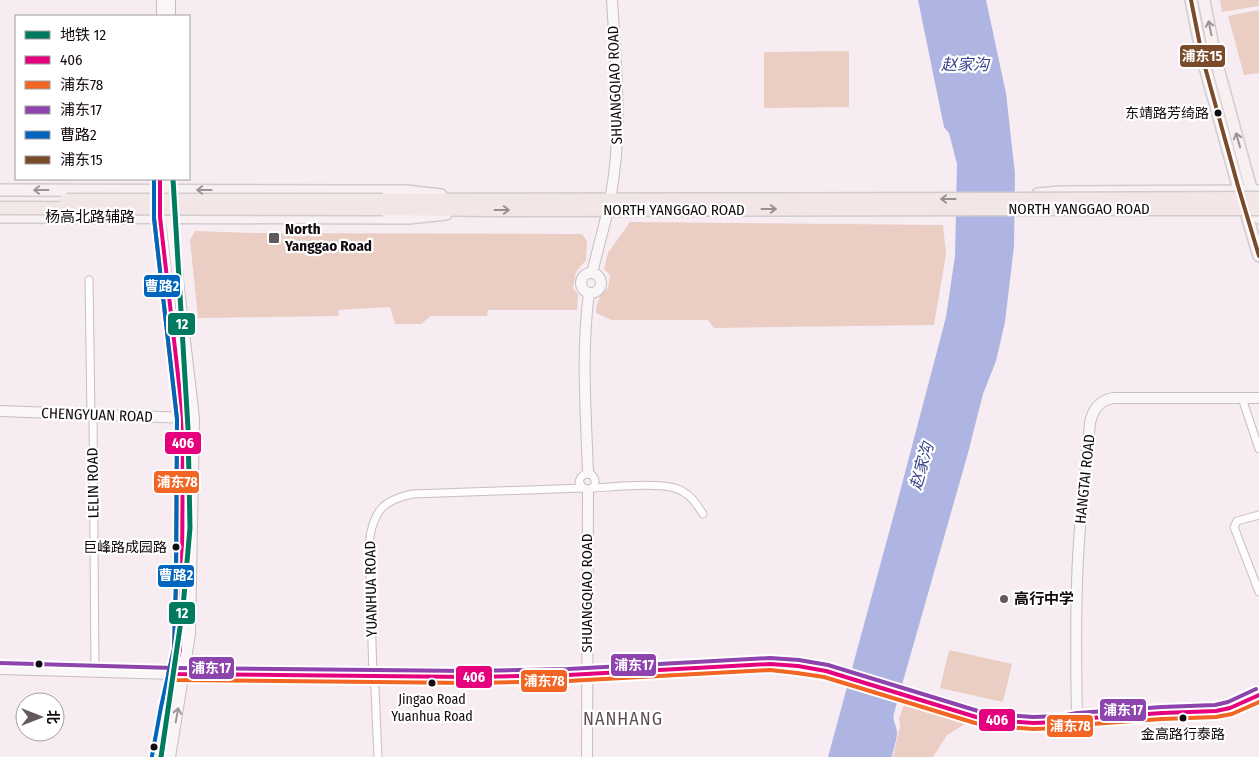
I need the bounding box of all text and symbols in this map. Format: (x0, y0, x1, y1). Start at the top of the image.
legend (15, 15, 190, 180)
one-way arrow (1204, 21, 1214, 37)
street label: SHUANGQIAO ROAD (604, 25, 626, 145)
text: 地铁 12 (60, 26, 106, 44)
line badge: 浦东15 (1179, 44, 1226, 68)
text: 浦东15 (1182, 48, 1223, 65)
text: 406 (60, 51, 83, 69)
water label: 赵家沟 (941, 55, 991, 74)
text: 浦东78 (60, 76, 103, 94)
text: 浦东17 (60, 101, 102, 119)
place label: 东靖路芳绮路 (1125, 105, 1209, 122)
marker: 东靖路芳绮路 (1213, 108, 1223, 118)
text: 曹路2 (60, 126, 97, 144)
one-way arrow (1232, 132, 1242, 148)
text: 浦东15 (60, 151, 103, 169)
one-way arrow (34, 185, 50, 195)
one-way arrow (196, 185, 212, 195)
one-way arrow (940, 194, 956, 204)
street label: NORTH YANGGAO ROAD (1008, 200, 1150, 218)
street label: NORTH YANGGAO ROAD (603, 201, 745, 219)
one-way arrow (761, 204, 777, 214)
one-way arrow (494, 205, 510, 215)
street label: 杨高北路辅路 (45, 208, 135, 226)
place label: North Yanggao Road (284, 220, 372, 255)
marker: North Yanggao Road (267, 231, 281, 245)
line badge: 曹路2 (143, 274, 181, 298)
text: 曹路2 (145, 278, 180, 295)
line badge: 12 (167, 312, 196, 336)
text: 12 (176, 316, 189, 333)
street label: CHENGYUAN ROAD (41, 404, 153, 426)
line badge: 406 (164, 431, 202, 455)
street label: HANGTAI ROAD (1071, 433, 1099, 525)
text: 406 (172, 435, 194, 452)
water label: 赵家沟 (906, 439, 938, 492)
street label: LELIN ROAD (83, 447, 103, 519)
line badge: 浦东78 (153, 470, 200, 494)
text: 浦东78 (156, 474, 198, 491)
street label: SHUANGQIAO ROAD (578, 534, 596, 652)
place label: 巨峰路成园路 (83, 539, 167, 556)
street label: YUANHUA ROAD (361, 541, 381, 637)
marker: 巨峰路成园路 (171, 542, 181, 552)
line badge: 曹路2 (157, 564, 195, 588)
text: 曹路2 (159, 567, 194, 584)
place label: 高行中学 (1014, 590, 1074, 608)
marker: 高行中学 (998, 593, 1010, 605)
line badge: 12 (168, 601, 196, 625)
text: 12 (176, 605, 189, 622)
line badge: 浦东17 (610, 653, 657, 677)
line badge: 浦东17 (188, 656, 235, 680)
text: 浦东17 (614, 657, 654, 674)
unlabelled marker (34, 659, 44, 669)
text: 浦东17 (191, 660, 231, 677)
line badge: 406 (455, 665, 493, 689)
text: 406 (463, 669, 485, 686)
line badge: 浦东78 (520, 669, 568, 693)
text: 浦东78 (523, 673, 565, 690)
marker: Jingao Road Yuanhua Road (427, 678, 437, 688)
place label: Jingao Road Yuanhua Road (391, 691, 473, 725)
north arrow (15, 692, 65, 742)
line badge: 浦东17 (1099, 698, 1147, 722)
text: 浦东17 (1103, 702, 1143, 719)
one-way arrow (172, 708, 182, 724)
district label: NANHANG (583, 708, 663, 730)
line badge: 406 (978, 708, 1016, 732)
text: 北 (44, 710, 61, 724)
text: 406 (986, 712, 1008, 729)
marker: 金高路行泰路 (1178, 713, 1188, 723)
line badge: 浦东78 (1046, 714, 1094, 738)
text: 浦东78 (1049, 718, 1091, 735)
place label: 金高路行泰路 (1141, 726, 1225, 743)
unlabelled marker (149, 742, 159, 752)

